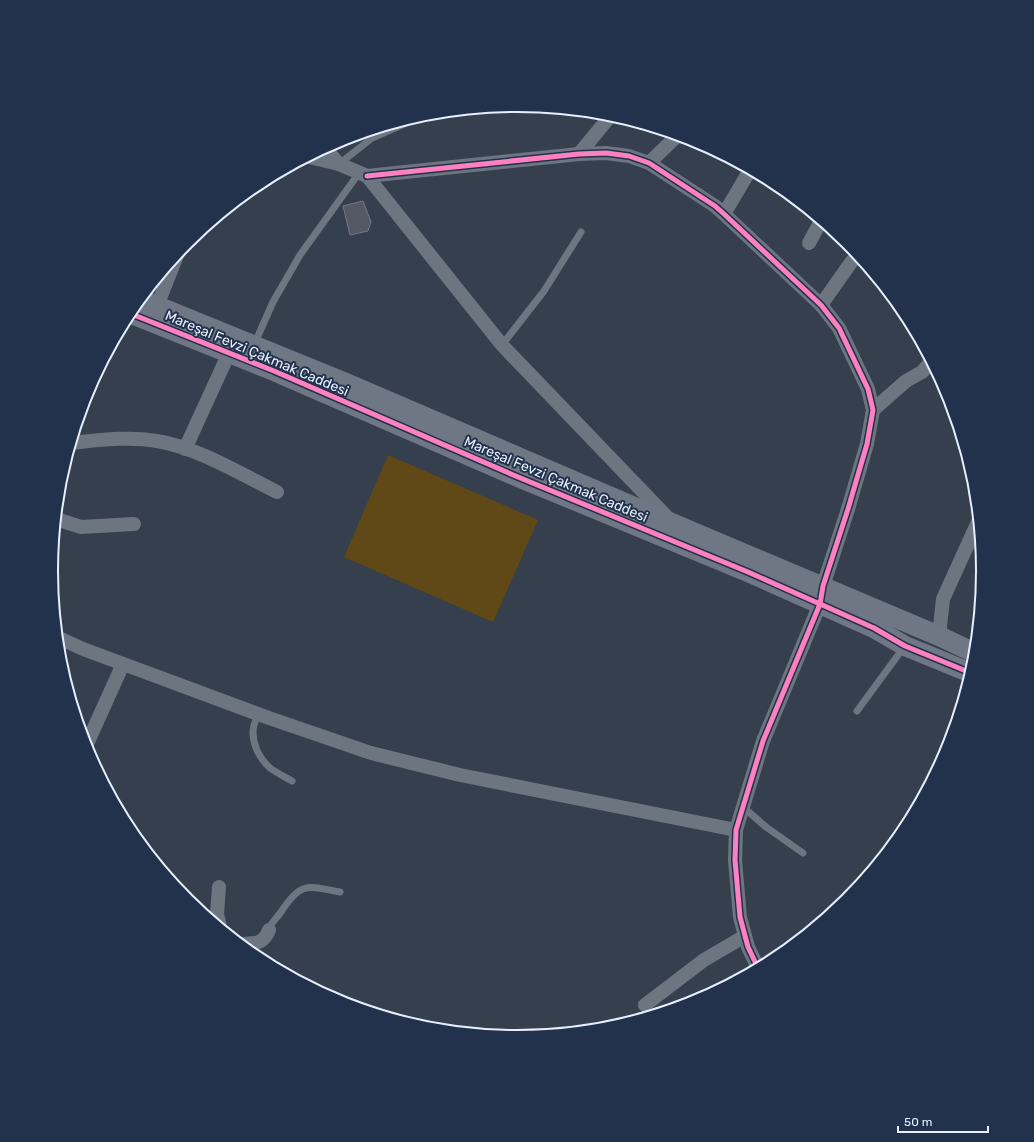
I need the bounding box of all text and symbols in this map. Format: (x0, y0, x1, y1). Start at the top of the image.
street label: Mareşal Fevzi Çakmak Caddesi (162, 307, 351, 400)
street label: Mareşal Fevzi Çakmak Caddesi (461, 433, 650, 526)
scale bar (898, 1108, 988, 1134)
text: 50 m (904, 1115, 932, 1129)

